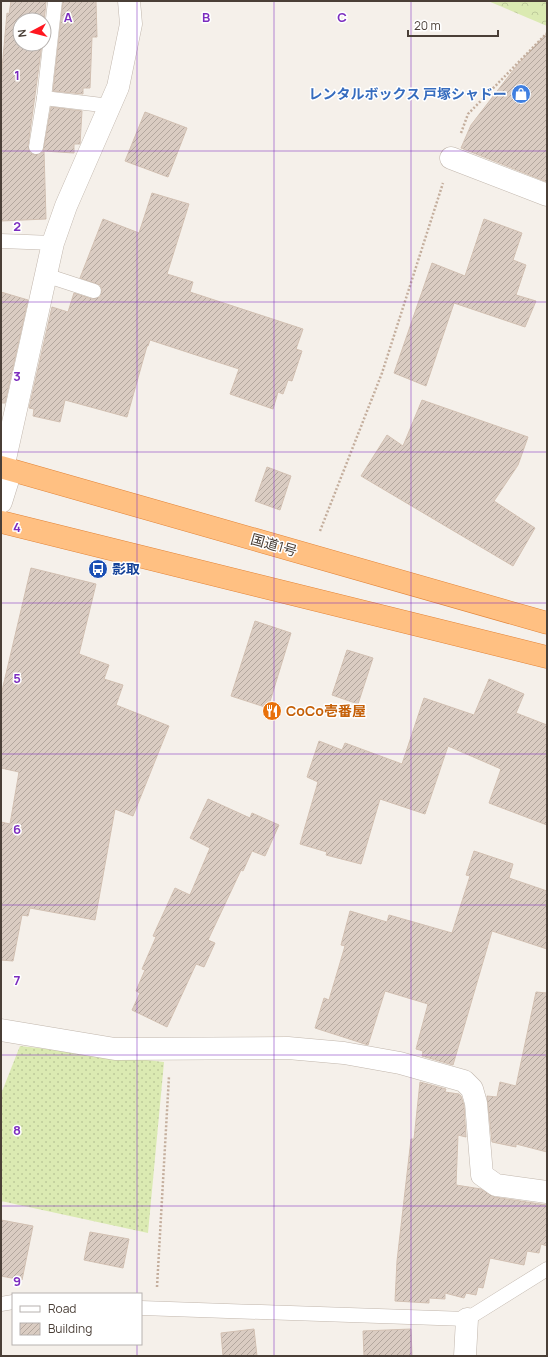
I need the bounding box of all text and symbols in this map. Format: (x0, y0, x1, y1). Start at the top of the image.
text: A (64, 8, 73, 26)
text: B (202, 8, 210, 26)
text: C (337, 8, 347, 26)
north arrow (12, 12, 52, 52)
scale bar (408, 12, 498, 38)
text: 20 m (414, 17, 441, 34)
text: N (14, 28, 30, 38)
text: 1 (14, 66, 20, 84)
shop icon: レンタルボックス 戸塚シャドー (510, 83, 532, 105)
place label: レンタルボックス 戸塚シャドー (309, 84, 507, 103)
text: 2 (13, 217, 21, 235)
text: 3 (13, 367, 21, 385)
text: 4 (13, 518, 21, 536)
street label: 国道1号 (249, 529, 300, 560)
bus stop icon: 影取 (87, 558, 109, 580)
place label: 影取 (112, 559, 140, 578)
text: 5 (13, 669, 21, 687)
restaurant icon: CoCo壱番屋 (261, 700, 283, 722)
place label: CoCo壱番屋 (286, 701, 366, 720)
text: 6 (13, 820, 21, 838)
text: 7 (14, 971, 21, 989)
text: 8 (13, 1121, 21, 1139)
text: 9 (13, 1272, 21, 1290)
legend (12, 1293, 142, 1345)
text: Road (48, 1300, 76, 1317)
text: Building (48, 1320, 92, 1337)

